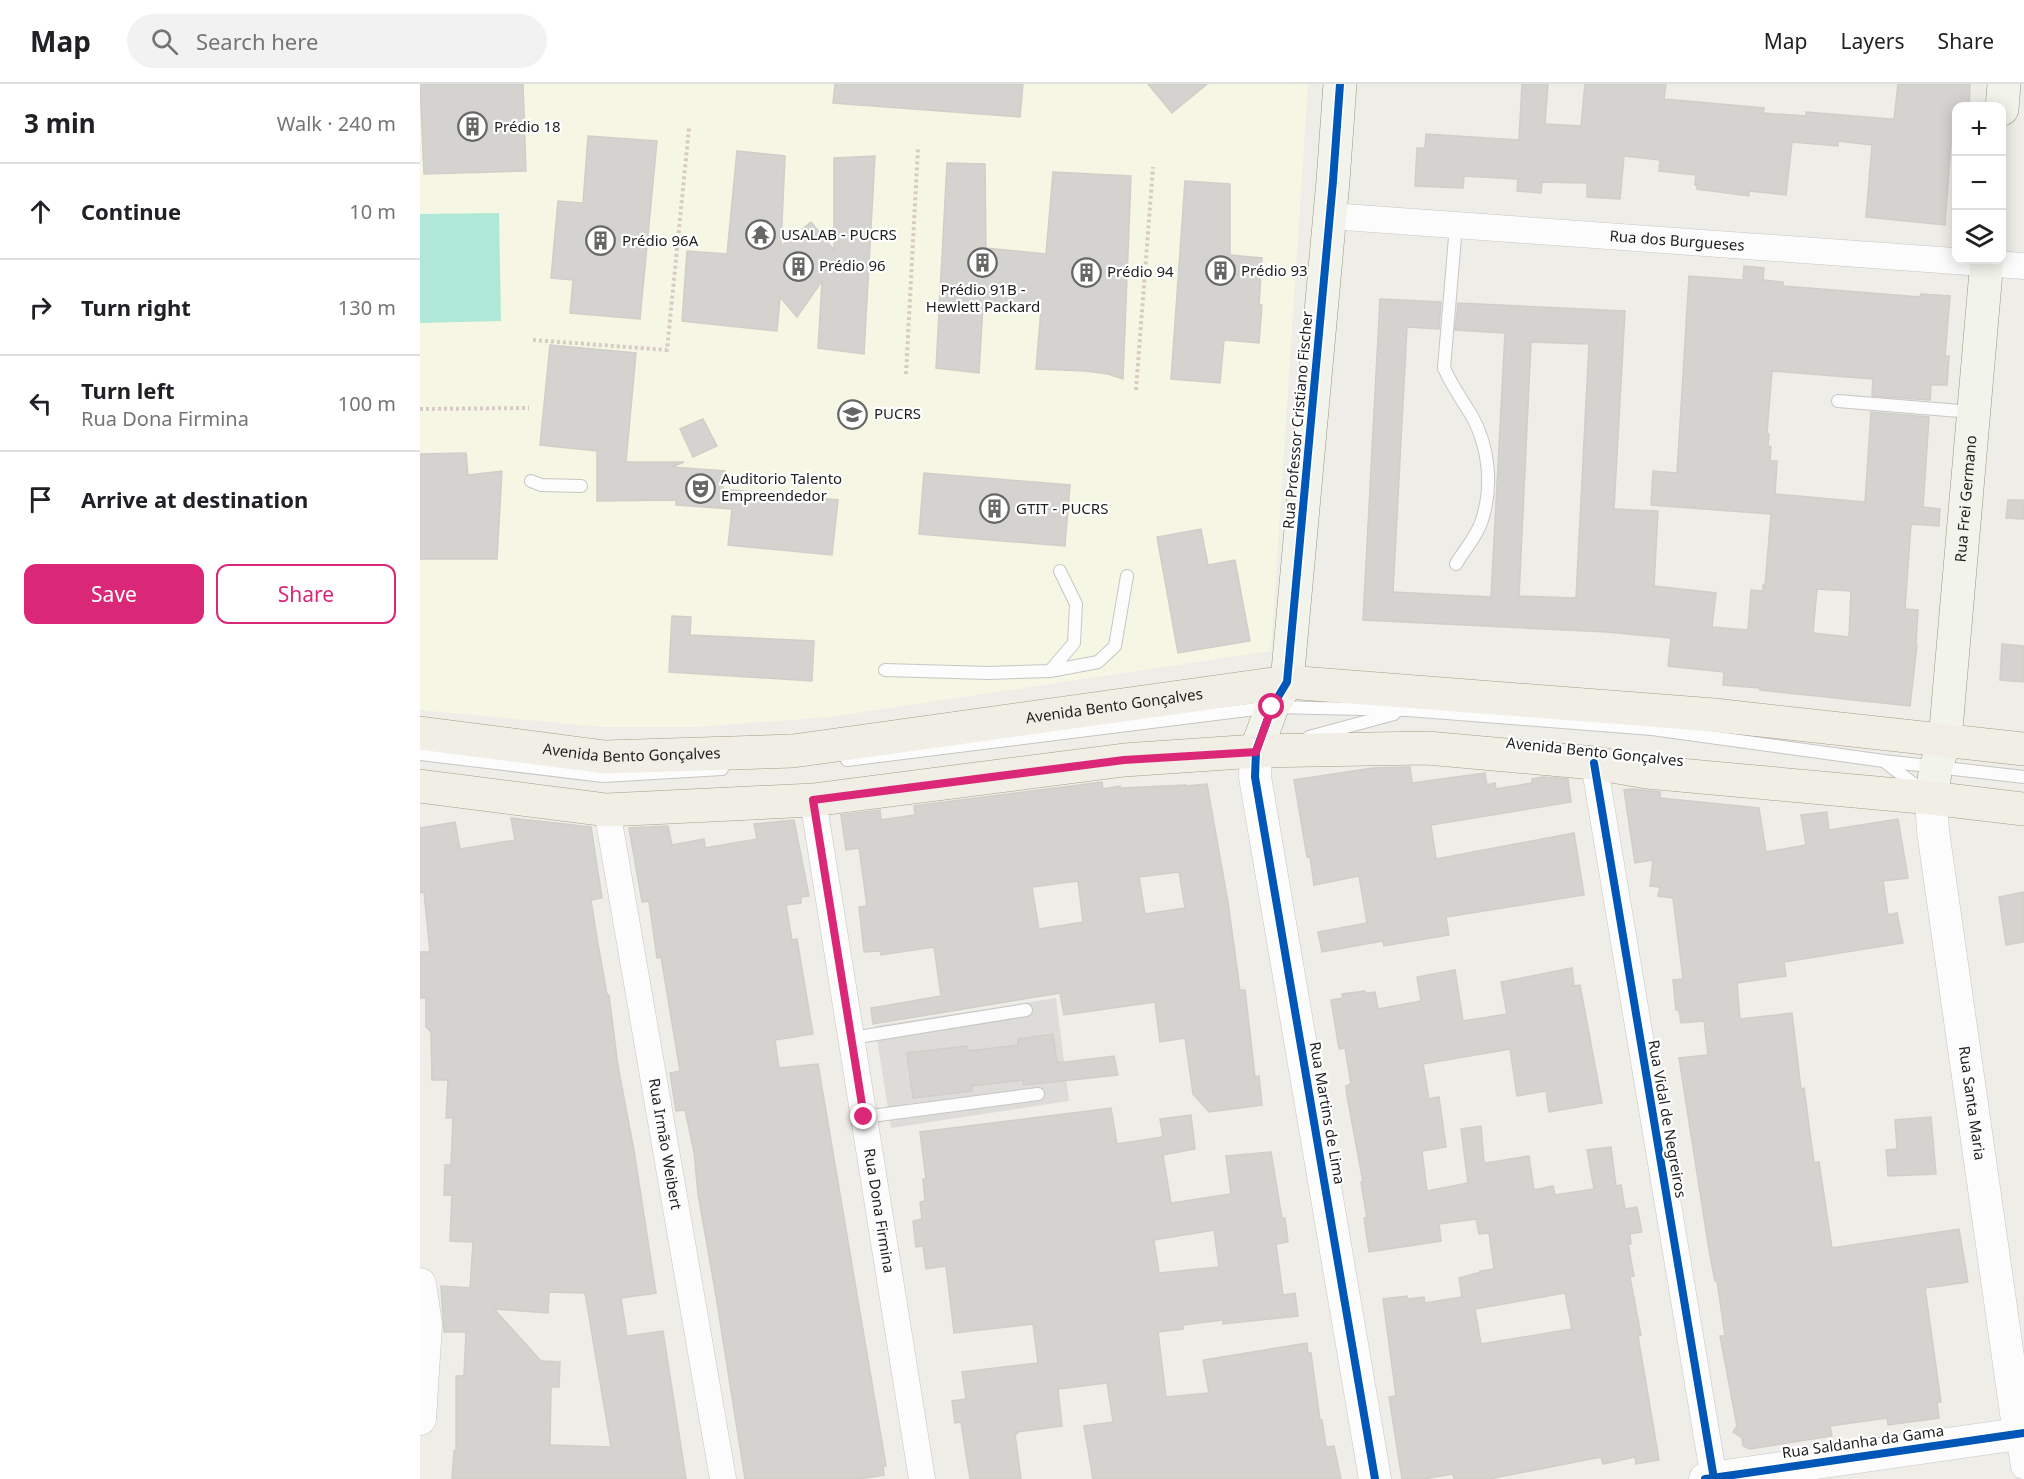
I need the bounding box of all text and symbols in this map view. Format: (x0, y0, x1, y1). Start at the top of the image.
search box (127, 14, 547, 68)
text: Map (30, 22, 91, 60)
icon: search (148, 25, 181, 58)
text: Search here (196, 26, 318, 56)
text: Map (1764, 27, 1808, 55)
text: Layers (1841, 27, 1905, 55)
text: Share (1938, 27, 1994, 55)
map controls (1952, 102, 2006, 264)
button: + (1952, 102, 2006, 156)
text: 3 min (24, 105, 96, 141)
text: Walk · 240 m (277, 110, 396, 137)
building icon: Prédio 18 (457, 111, 489, 143)
place label: Prédio 18 (494, 116, 561, 136)
button: − (1952, 156, 2006, 210)
icon: ahead (24, 195, 57, 228)
text: Continue (81, 196, 181, 226)
text: 10 m (349, 198, 396, 225)
button: layers (1952, 210, 2006, 264)
temple icon: USALAB - PUCRS (744, 219, 776, 251)
place label: USALAB - PUCRS (781, 224, 897, 244)
building icon: Prédio 96A (585, 225, 617, 257)
street label: Rua dos Burgueses (1609, 225, 1745, 255)
place label: Prédio 96A (622, 230, 699, 250)
building icon: Prédio 91B - Hewlett Packard (967, 247, 999, 279)
building icon: Prédio 96 (782, 250, 814, 282)
place label: Prédio 96 (819, 255, 886, 275)
building icon: Prédio 93 (1204, 255, 1236, 287)
building icon: Prédio 94 (1070, 256, 1102, 288)
place label: Prédio 93 (1241, 260, 1308, 280)
place label: Prédio 94 (1107, 261, 1174, 281)
place label: Prédio 91B - Hewlett Packard (926, 279, 1040, 316)
icon: right (24, 291, 57, 324)
text: Turn right (81, 292, 191, 322)
text: 130 m (338, 294, 396, 321)
street label: Rua Professor Cristiano Fischer (1278, 310, 1316, 530)
text: Turn left (81, 375, 175, 405)
icon: left (24, 387, 57, 420)
text: 100 m (338, 390, 396, 417)
school or university icon: PUCRS (837, 398, 869, 430)
place label: PUCRS (874, 403, 921, 423)
text: Rua Dona Firmina (81, 405, 249, 432)
street label: Rua Frei Germano (1950, 434, 1981, 563)
place label: Auditorio Talento Empreendedor (721, 468, 842, 505)
theatre icon: Auditorio Talento Empreendedor (684, 472, 716, 504)
icon: arrive (24, 483, 57, 516)
text: Arrive at destination (81, 484, 308, 514)
building icon: GTIT - PUCRS (979, 493, 1011, 525)
place label: GTIT - PUCRS (1016, 498, 1108, 518)
button: Save (24, 564, 204, 624)
button: Share (216, 564, 396, 624)
street label: Avenida Bento Gonçalves (1024, 683, 1204, 727)
route start (1258, 693, 1284, 719)
street label: Avenida Bento Gonçalves (1505, 732, 1685, 770)
street label: Avenida Bento Gonçalves (542, 738, 721, 766)
street label: Rua Vidal de Negreiros (1644, 1038, 1692, 1199)
street label: Rua Martins de Lima (1306, 1040, 1350, 1186)
street label: Rua Santa Maria (1955, 1045, 1991, 1161)
street label: Rua Irmão Weibert (645, 1077, 687, 1212)
route end (850, 1103, 876, 1129)
street label: Rua Dona Firmina (860, 1147, 900, 1274)
street label: Rua Saldanha da Gama (1781, 1420, 1945, 1462)

